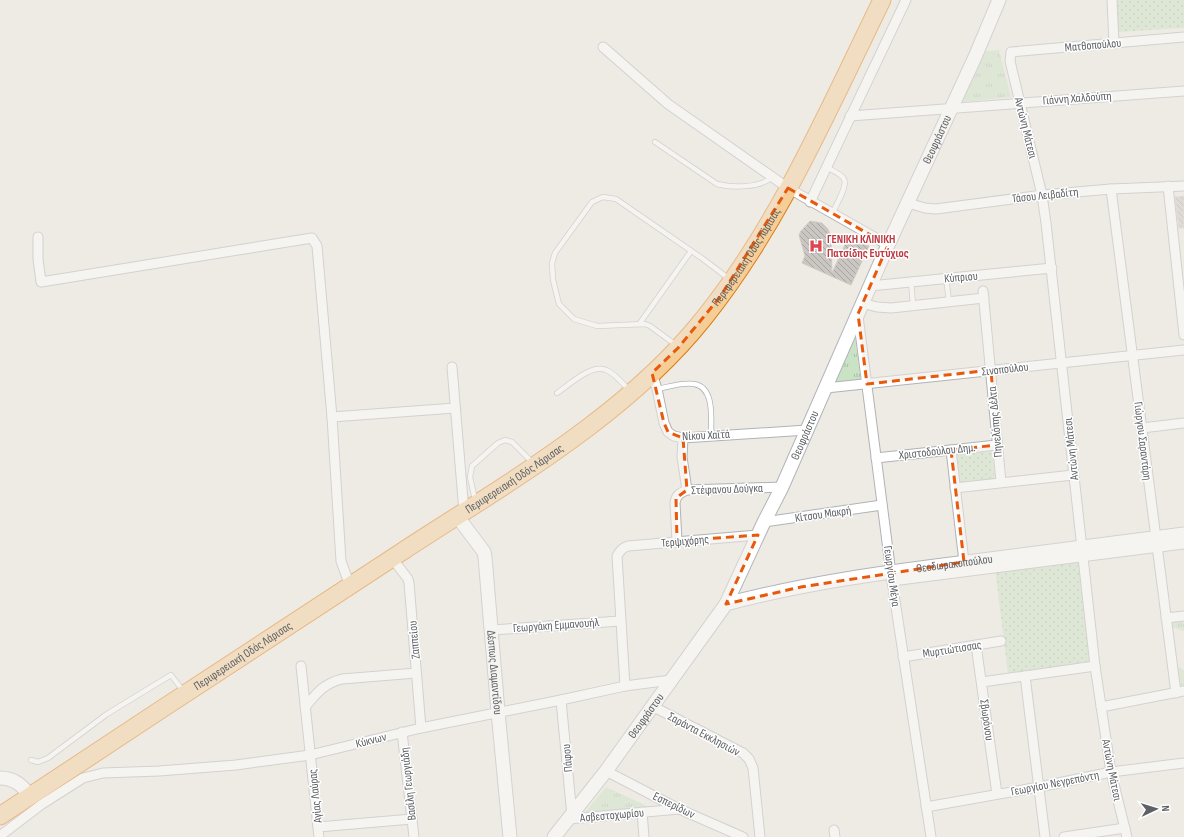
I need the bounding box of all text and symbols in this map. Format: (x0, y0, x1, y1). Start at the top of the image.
street label: Ματθοπούλου (1064, 36, 1122, 55)
street label: Γιάννη Χαλδούπη (1042, 89, 1112, 108)
street label: Αντώνη Μάτεσι (1010, 95, 1040, 160)
street label: Θεοφράστου (920, 113, 955, 166)
street label: Τάσου Λειβαδίτη (1011, 185, 1079, 206)
street label: Περιφερειακή Οδός Λάρισας (709, 205, 784, 310)
place label: ΓΕΝΙΚΗ ΚΛΙΝΙΚΗ Πατσίδης Ευτύχιος (827, 232, 909, 261)
hospital icon: ΓΕΝΙΚΗ ΚΛΙΝΙΚΗ Πατσίδης Ευτύχιος (808, 238, 824, 254)
street label: Κύπριου (944, 269, 978, 286)
street label: Σινοπούλου (981, 360, 1029, 379)
street label: Πηνελόπης Δέλτα (985, 386, 1006, 458)
street label: Γιώργου Σαραντάρη (1130, 401, 1155, 481)
street label: Θεοφράστου (788, 408, 823, 462)
street label: Αντώνη Μάτεσι (1061, 417, 1082, 482)
street label: Νίκου Χαϊτά (682, 427, 730, 444)
street label: Χριστοδούλου Δημ. (897, 440, 976, 463)
street label: Περιφερειακή Οδός Λάρισας (463, 441, 567, 517)
street label: Στέφανου Δούγκα (691, 481, 763, 498)
street label: Κίτσου Μακρή (794, 503, 852, 526)
street label: Τερψιχόρης (661, 532, 710, 551)
street label: Γεωργίου Μέγα (880, 545, 903, 607)
street label: Θεοδωρακοπούλου (915, 552, 994, 576)
street label: Γεωργάκη Εμμανουήλ (512, 615, 600, 636)
street label: Περιφερειακή Οδός Λάρισας (191, 618, 295, 694)
street label: Ζαππείου (405, 620, 424, 660)
street label: Δέσπως Διαμαντίδου (483, 630, 505, 715)
street label: Μυρτιώτισσας (922, 637, 983, 662)
street label: Θεοφράστου (625, 690, 667, 742)
street label: Σβωρόνου (976, 699, 997, 742)
street label: Σαράντα Εκκλησιών (665, 709, 743, 760)
street label: Κύκνων (354, 729, 388, 752)
street label: Αντώνη Μάτεσι (1098, 737, 1125, 802)
street label: Πάφου (559, 743, 576, 773)
street label: Βασίλη Γεωργιάδη (397, 747, 420, 821)
street label: Αγίας Λαύρας (305, 768, 326, 825)
street label: Γεωργίου Νεγρεπόντη (1010, 768, 1100, 799)
street label: Εσπερίδων (650, 789, 698, 822)
north arrow (1136, 789, 1176, 829)
street label: Ασβεστοχωρίου (578, 805, 645, 826)
text: N (1159, 805, 1172, 812)

